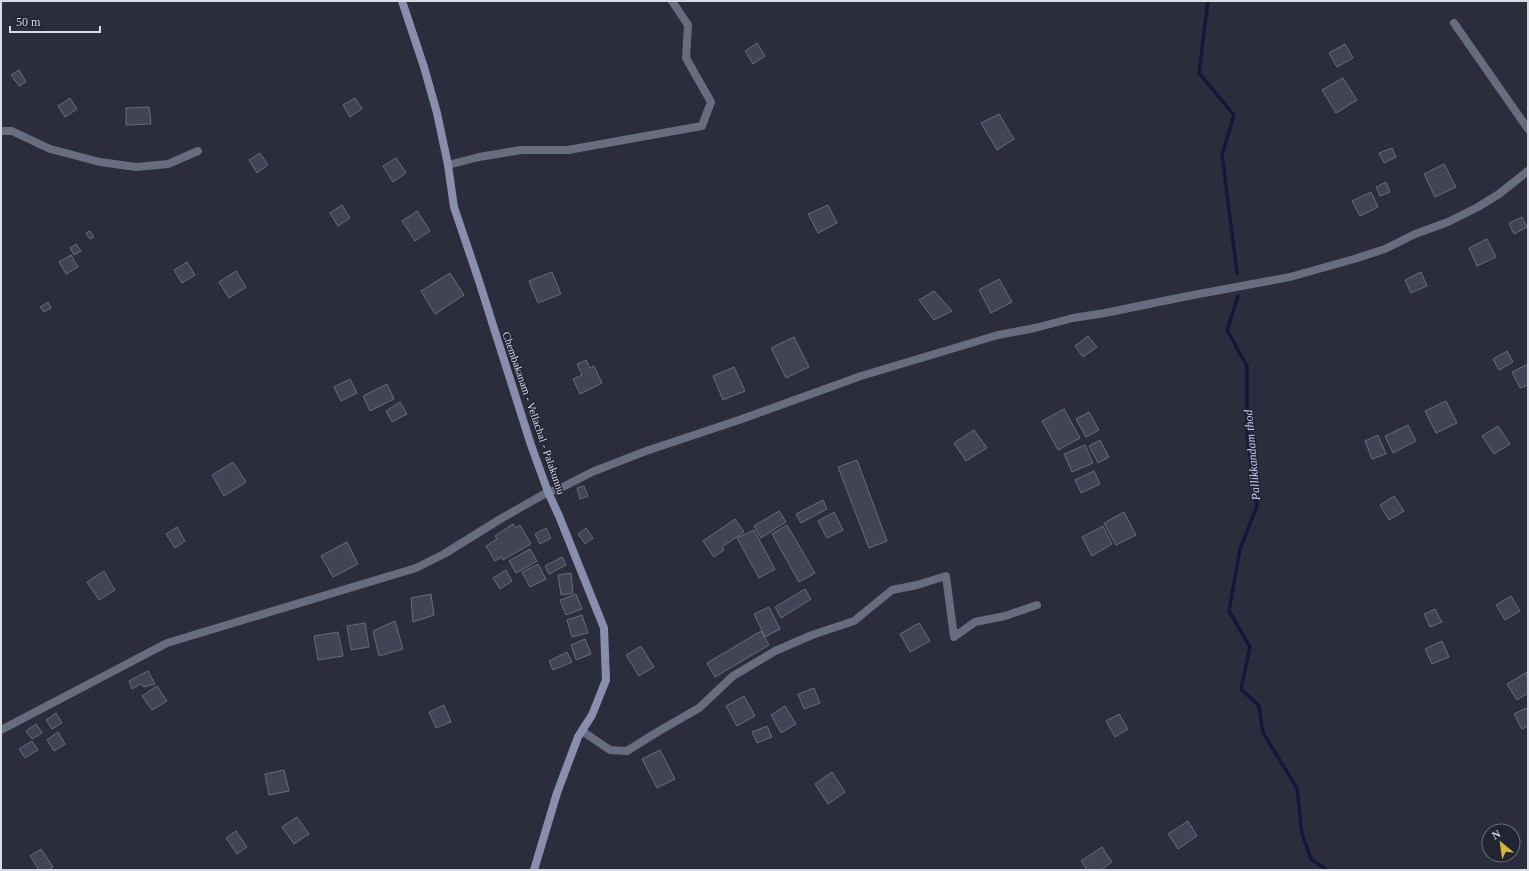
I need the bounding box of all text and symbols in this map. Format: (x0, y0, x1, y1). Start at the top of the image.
scale bar (10, 8, 100, 34)
text: 50 m (16, 15, 41, 29)
street label: Chembakanam - Vellachal - Palakunnu (500, 330, 568, 496)
water label: Pallikkandam thod (1241, 408, 1263, 502)
north arrow (1481, 823, 1521, 863)
text: N (1490, 827, 1503, 841)

